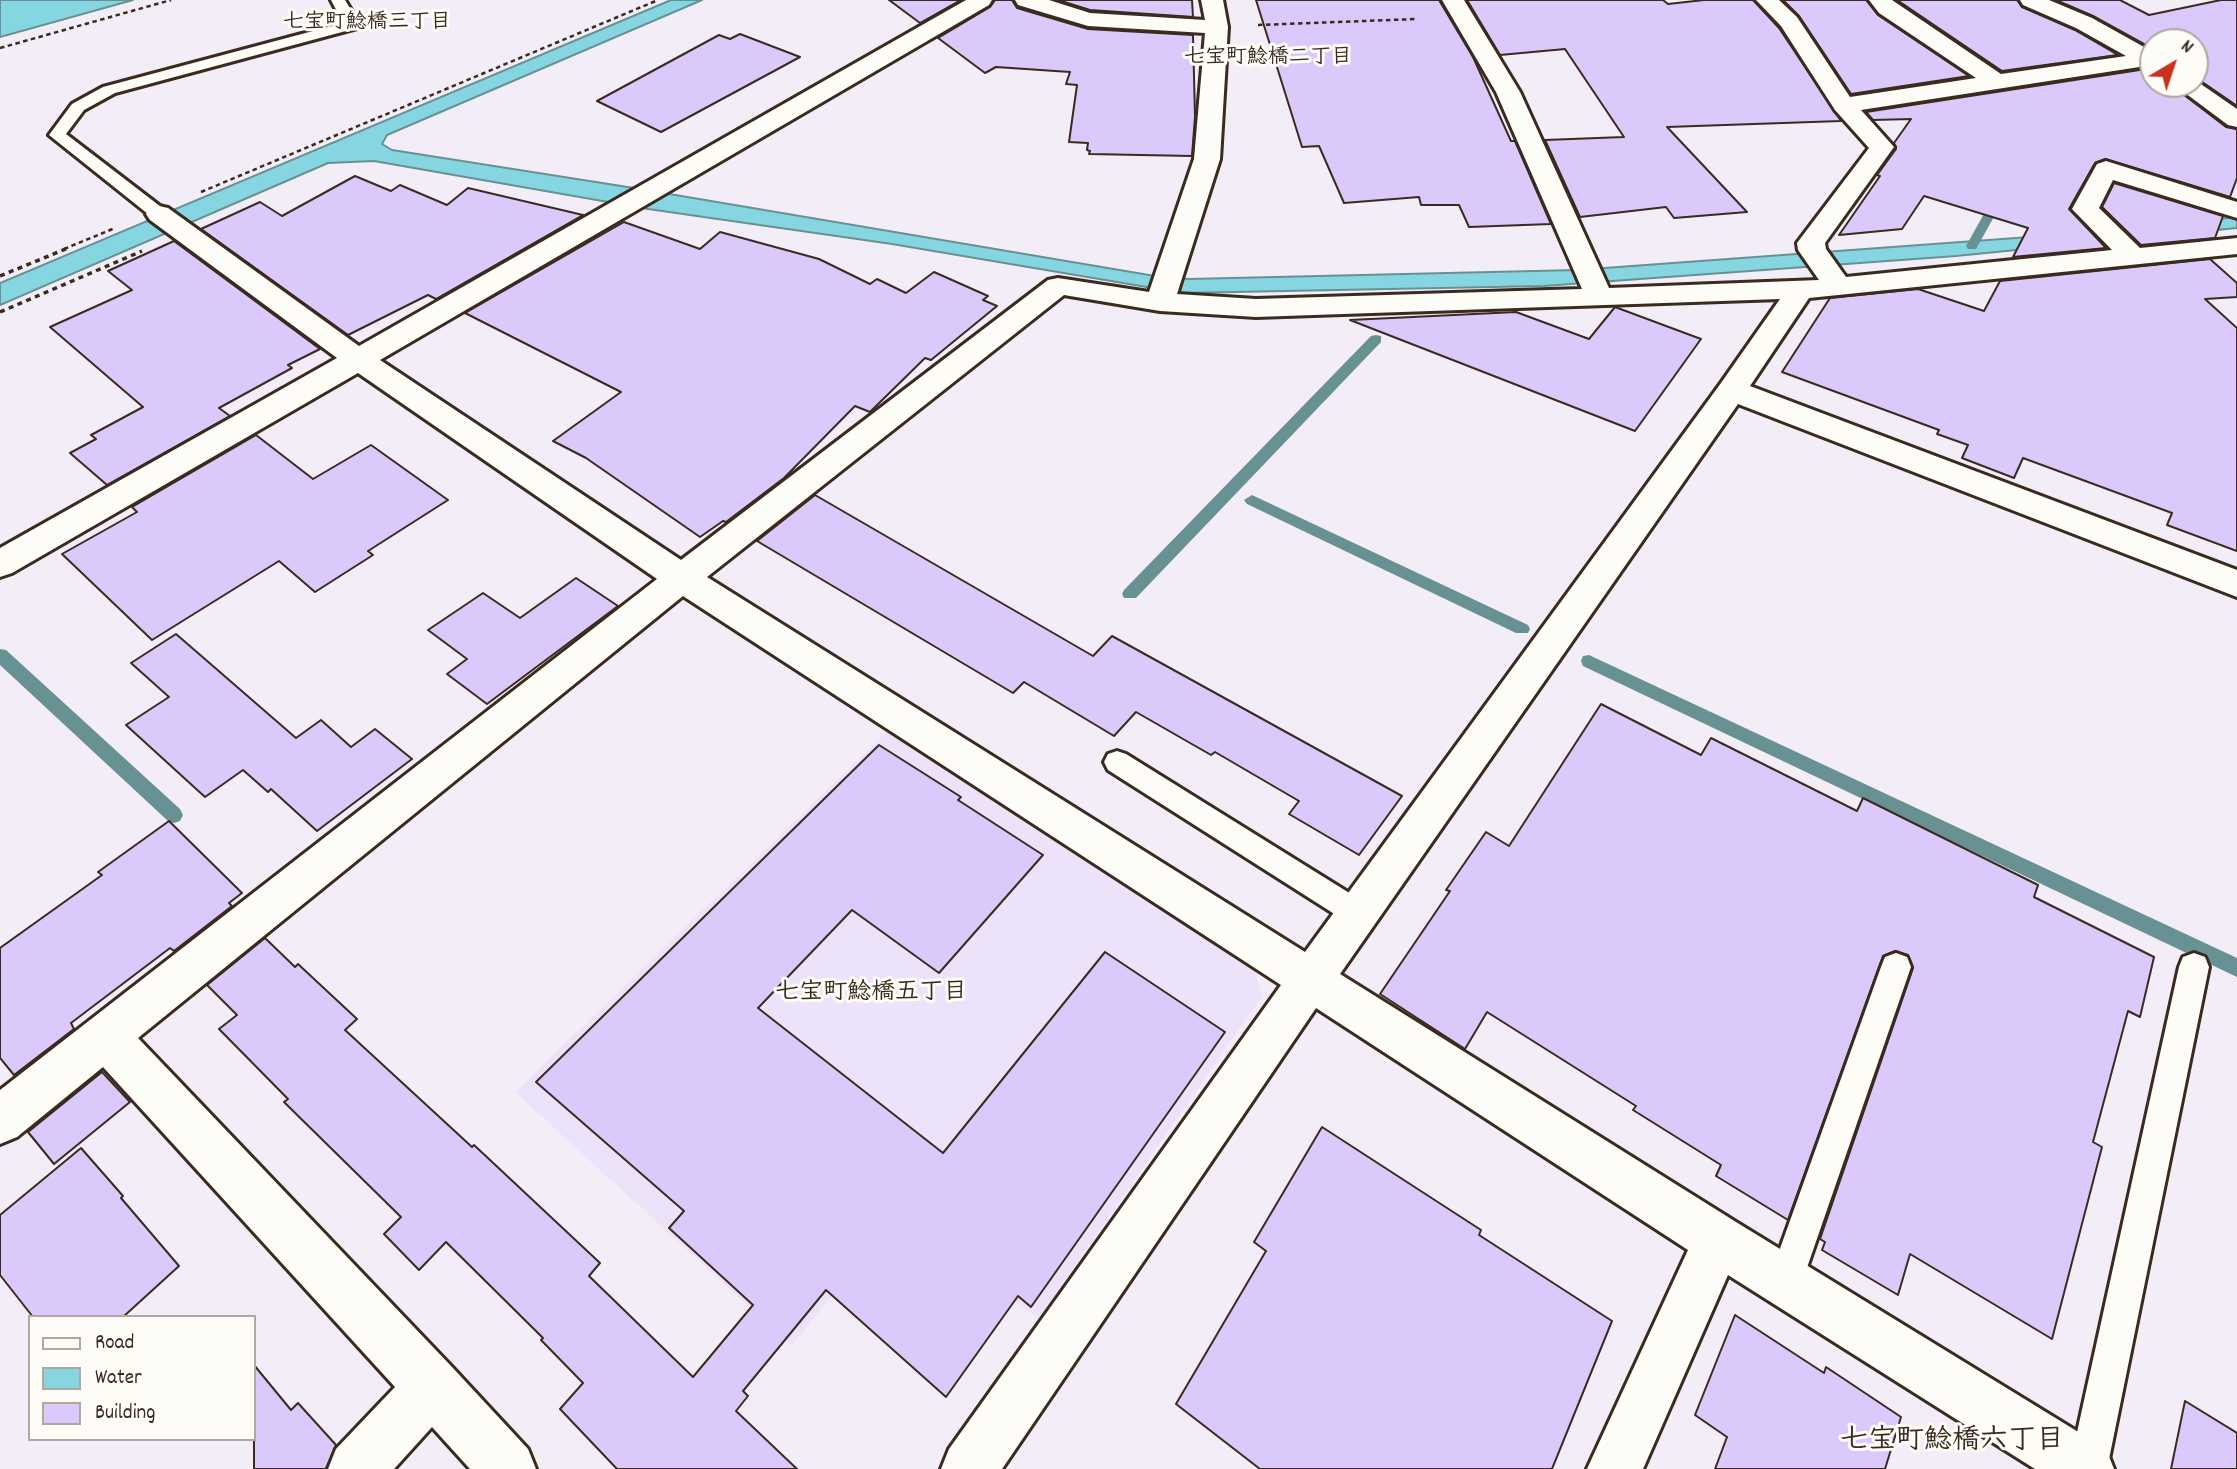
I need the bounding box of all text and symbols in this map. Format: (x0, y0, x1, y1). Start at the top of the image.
district label: 七宝町鯰橋三丁目 (283, 11, 451, 37)
north arrow (2139, 28, 2209, 98)
text: N (2174, 34, 2198, 61)
district label: 七宝町鯰橋二丁目 (1184, 46, 1352, 72)
district label: 七宝町鯰橋五丁目 (775, 981, 967, 1009)
legend (28, 1315, 256, 1441)
text: Road (95, 1329, 134, 1359)
text: Water (95, 1364, 142, 1394)
text: Building (95, 1399, 155, 1429)
district label: 七宝町鯰橋六丁目 (1840, 1426, 2064, 1460)

